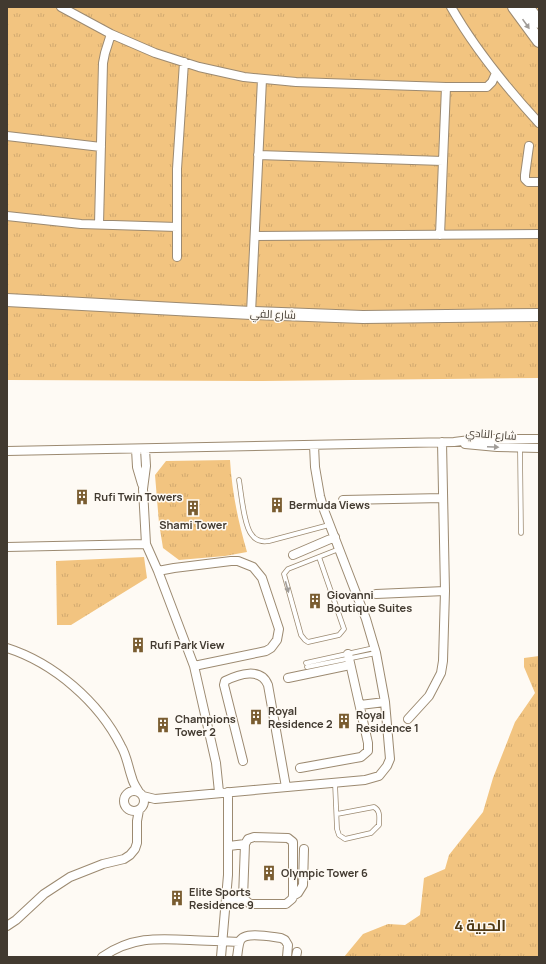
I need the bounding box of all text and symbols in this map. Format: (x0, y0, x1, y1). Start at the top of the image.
one-way arrow (522, 19, 531, 30)
street label: شارع الفي (250, 305, 296, 324)
street label: شارع النادي (465, 424, 517, 445)
one-way arrow (487, 443, 499, 450)
building icon: Rufi Twin Towers (73, 488, 91, 506)
place label: Rufi Twin Towers (94, 489, 183, 504)
building icon: Bermuda Views (268, 496, 286, 514)
place label: Bermuda Views (289, 497, 370, 512)
building icon: Shami Tower (184, 499, 202, 517)
place label: Shami Tower (159, 517, 227, 532)
one-way arrow (284, 581, 290, 593)
place label: Giovanni Boutique Suites (327, 587, 412, 615)
building icon: Giovanni Boutique Suites (306, 592, 324, 610)
building icon: Rufi Park View (129, 636, 147, 654)
place label: Rufi Park View (150, 637, 225, 652)
place label: Royal Residence 2 (268, 703, 333, 731)
place label: Royal Residence 1 (356, 707, 419, 735)
building icon: Royal Residence 2 (247, 708, 265, 726)
place label: Champions Tower 2 (175, 711, 236, 739)
building icon: Royal Residence 1 (335, 712, 353, 730)
building icon: Champions Tower 2 (154, 716, 172, 734)
building icon: Olympic Tower 6 (260, 864, 278, 882)
place label: Olympic Tower 6 (281, 865, 368, 880)
place label: Elite Sports Residence 9 (189, 884, 254, 912)
building icon: Elite Sports Residence 9 (168, 889, 186, 907)
district label: الحبية 4 (454, 915, 506, 936)

